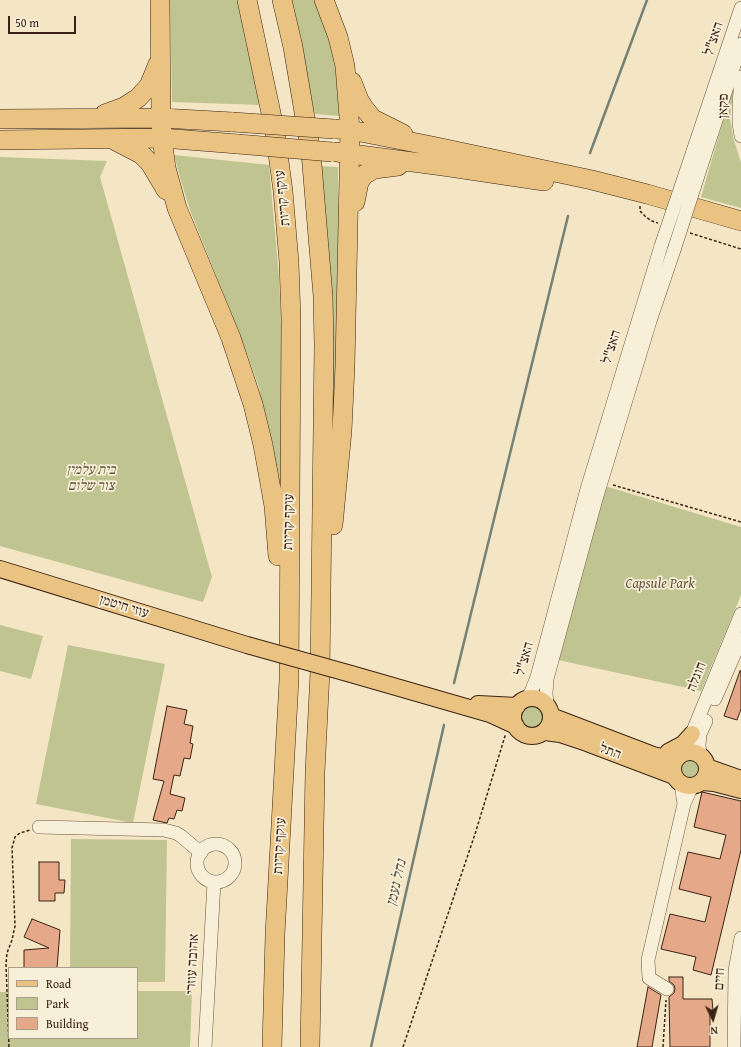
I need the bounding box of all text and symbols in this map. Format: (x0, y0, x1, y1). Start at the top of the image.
scale bar (10, 8, 78, 34)
text: 50 m (15, 14, 39, 31)
street label: האצ"ל (700, 20, 728, 58)
street label: פקאן (715, 94, 733, 118)
street label: עוקף קריות (272, 169, 294, 227)
street label: האצ"ל (599, 328, 625, 366)
park label: בית עלמין צור שלום (66, 462, 116, 494)
street label: עוקף קריות (280, 494, 298, 550)
park label: Capsule Park (625, 576, 695, 592)
street label: עוזי חיטמן (97, 592, 151, 622)
street label: האצ"ל (512, 640, 538, 678)
street label: חוגלה (684, 660, 710, 694)
street label: התל (597, 740, 623, 764)
street label: עוקף קריות (270, 817, 290, 875)
water label: נחל נעמן (383, 858, 411, 908)
street label: אהובה עוזרי (183, 933, 203, 995)
legend (8, 967, 138, 1039)
street label: חיים (711, 967, 729, 991)
text: Road (46, 975, 71, 992)
text: Park (46, 995, 69, 1012)
north arrow (693, 999, 733, 1039)
text: Building (46, 1015, 89, 1032)
text: N (710, 1023, 718, 1039)

